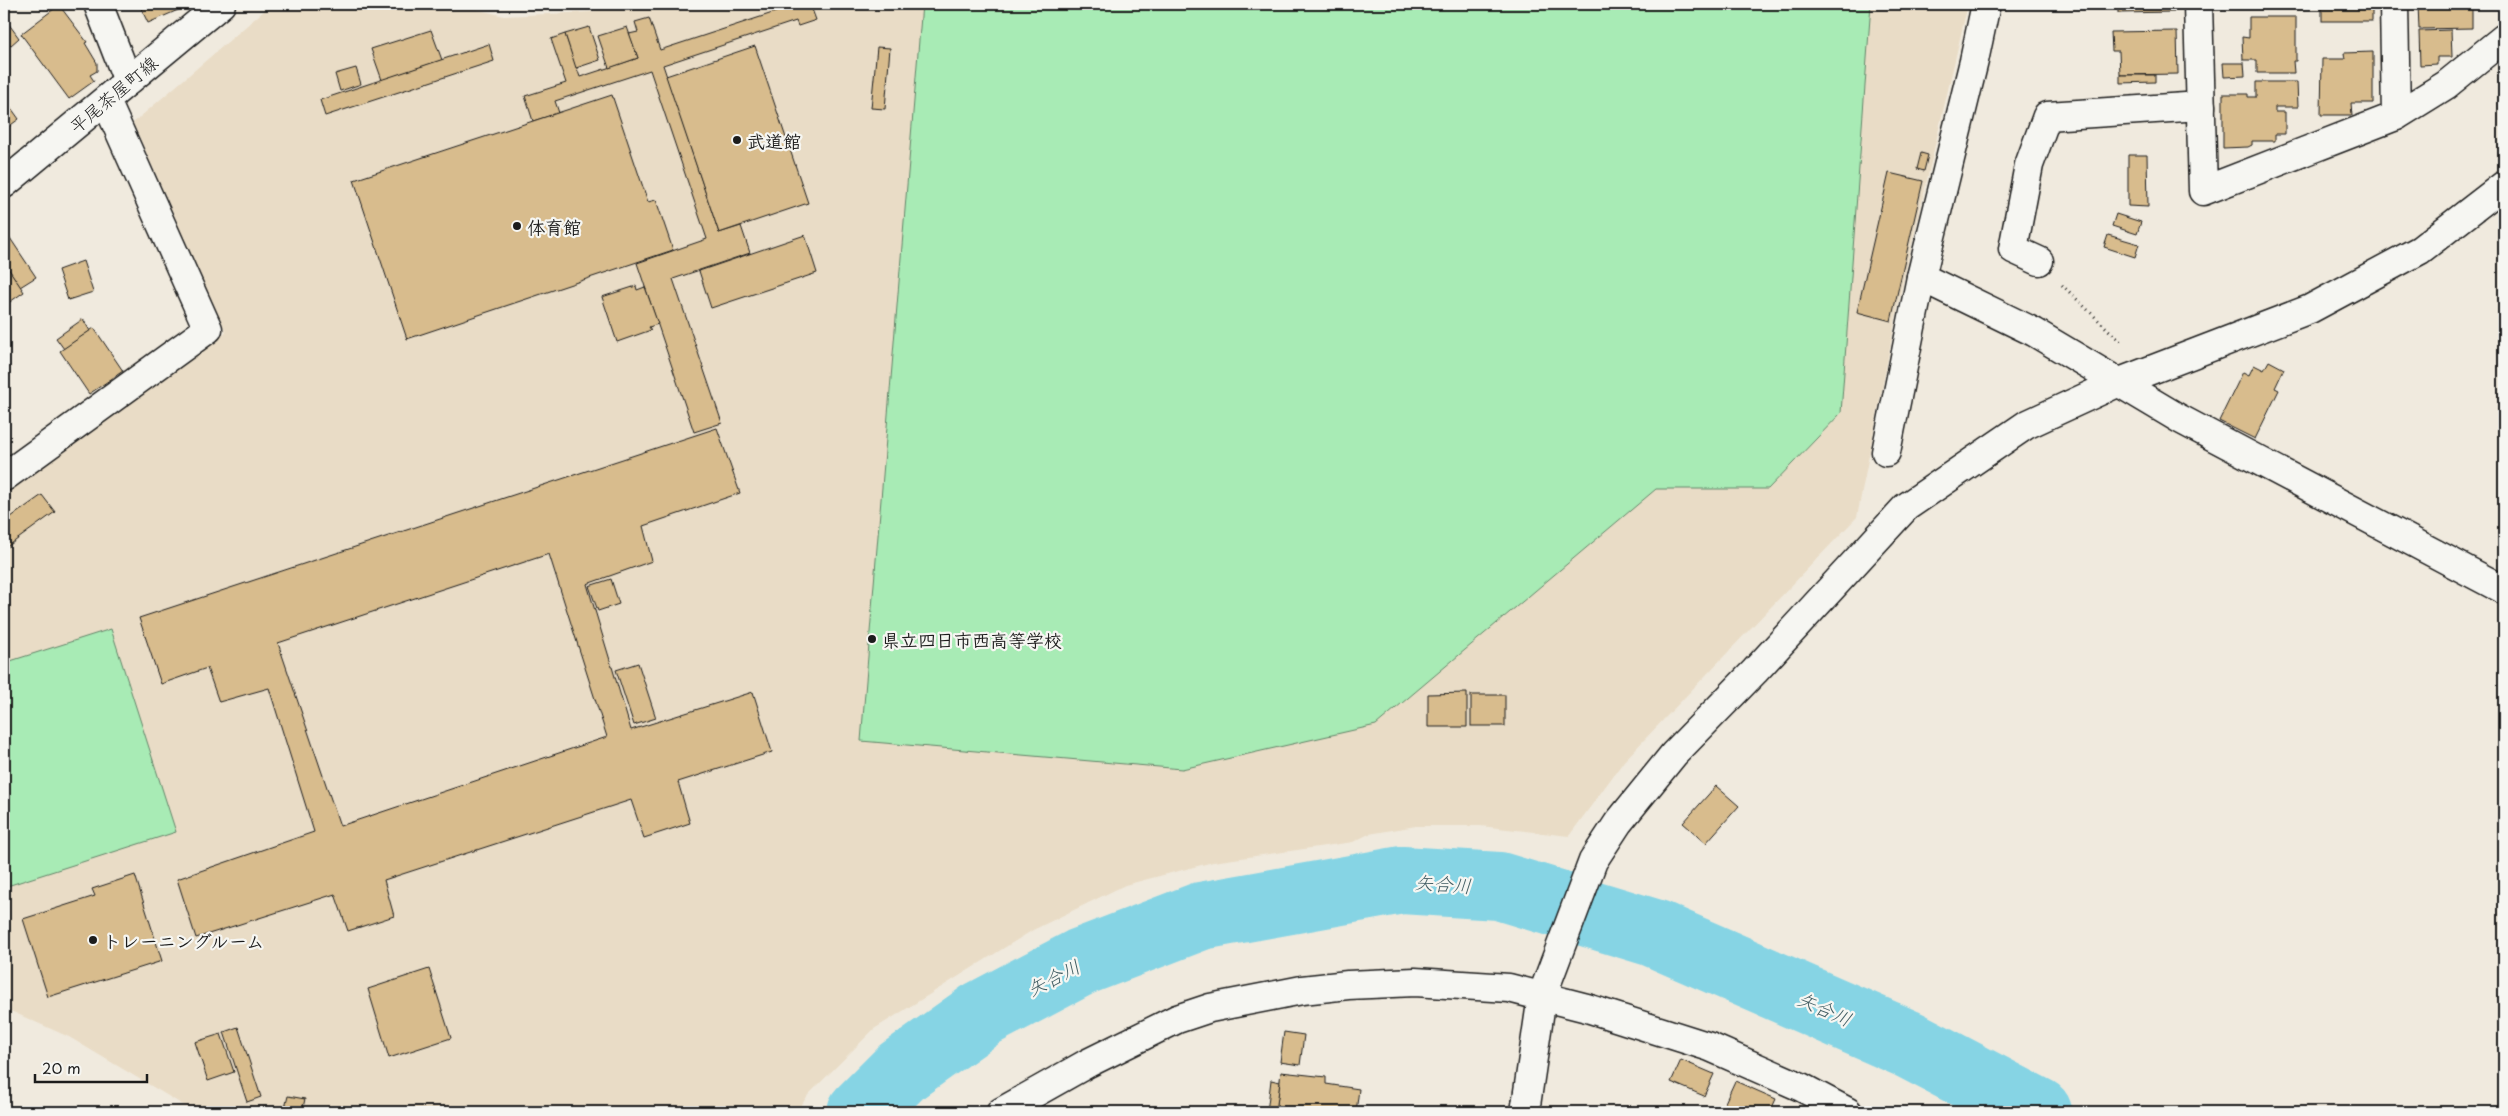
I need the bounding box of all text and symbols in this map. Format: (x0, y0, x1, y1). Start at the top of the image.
street label: 平尾茶屋町線 (63, 49, 163, 139)
place label: 武道館 (747, 127, 801, 154)
marker: 武道館 (731, 134, 743, 146)
place label: 体育館 (527, 213, 581, 240)
marker: 体育館 (511, 220, 523, 232)
place label: 県立四日市西高等学校 (882, 626, 1062, 653)
marker: 県立四日市西高等学校 (866, 633, 878, 645)
water label: 矢合川 (1414, 867, 1472, 899)
place label: トレーニングルーム (103, 927, 264, 954)
marker: トレーニングルーム (87, 934, 99, 946)
water label: 矢合川 (1021, 952, 1085, 1002)
water label: 矢合川 (1793, 984, 1857, 1032)
scale bar (35, 1051, 148, 1083)
text: 20 m (42, 1056, 81, 1079)

